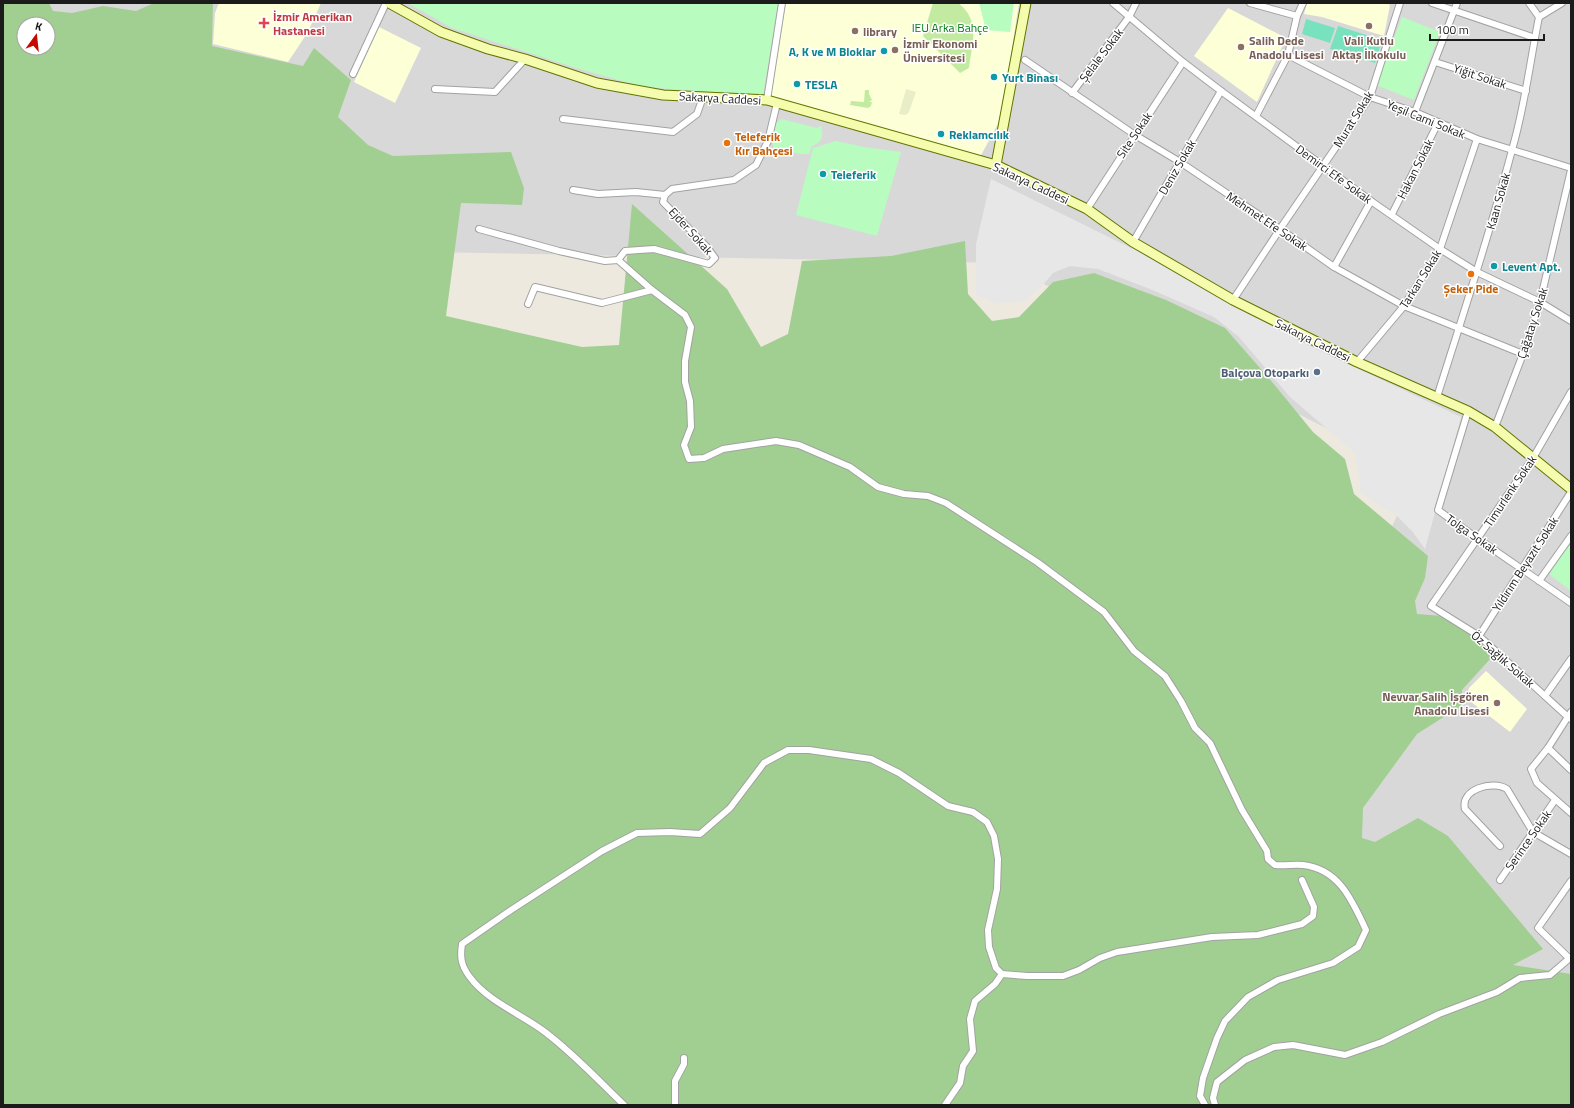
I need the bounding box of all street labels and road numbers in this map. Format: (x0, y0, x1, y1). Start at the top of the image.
street label: Şelale Sokak (1074, 24, 1128, 86)
street label: Yiğit Sokak (1451, 58, 1509, 94)
street label: Sakarya Caddesi (678, 86, 762, 110)
street label: Murat Sokak (1328, 87, 1378, 151)
street label: Yeşil Cami Sokak (1384, 95, 1468, 144)
street label: Site Sokak (1111, 108, 1157, 162)
street label: Hakan Sokak (1392, 135, 1438, 202)
street label: Deniz Sokak (1153, 136, 1201, 198)
street label: Demirci Efe Sokak (1292, 140, 1376, 208)
street label: Sakarya Caddesi (990, 157, 1072, 209)
street label: Kaan Sokak (1481, 170, 1515, 232)
street label: Mehmet Efe Sokak (1222, 187, 1312, 256)
street label: Ejder Sokak (664, 203, 718, 259)
street label: Tarkan Sokak (1394, 246, 1446, 312)
street label: Çağatay Sokak (1512, 285, 1552, 361)
street label: Sakarya Caddesi (1272, 313, 1354, 367)
street label: Timurlenk Sokak (1479, 451, 1541, 531)
street label: Tolga Sokak (1442, 509, 1502, 559)
street label: Yıldırım Beyazıt Sokak (1487, 513, 1563, 615)
street label: Öz Sağlık Sokak (1467, 626, 1539, 692)
street label: Serince Sokak (1500, 806, 1556, 874)

